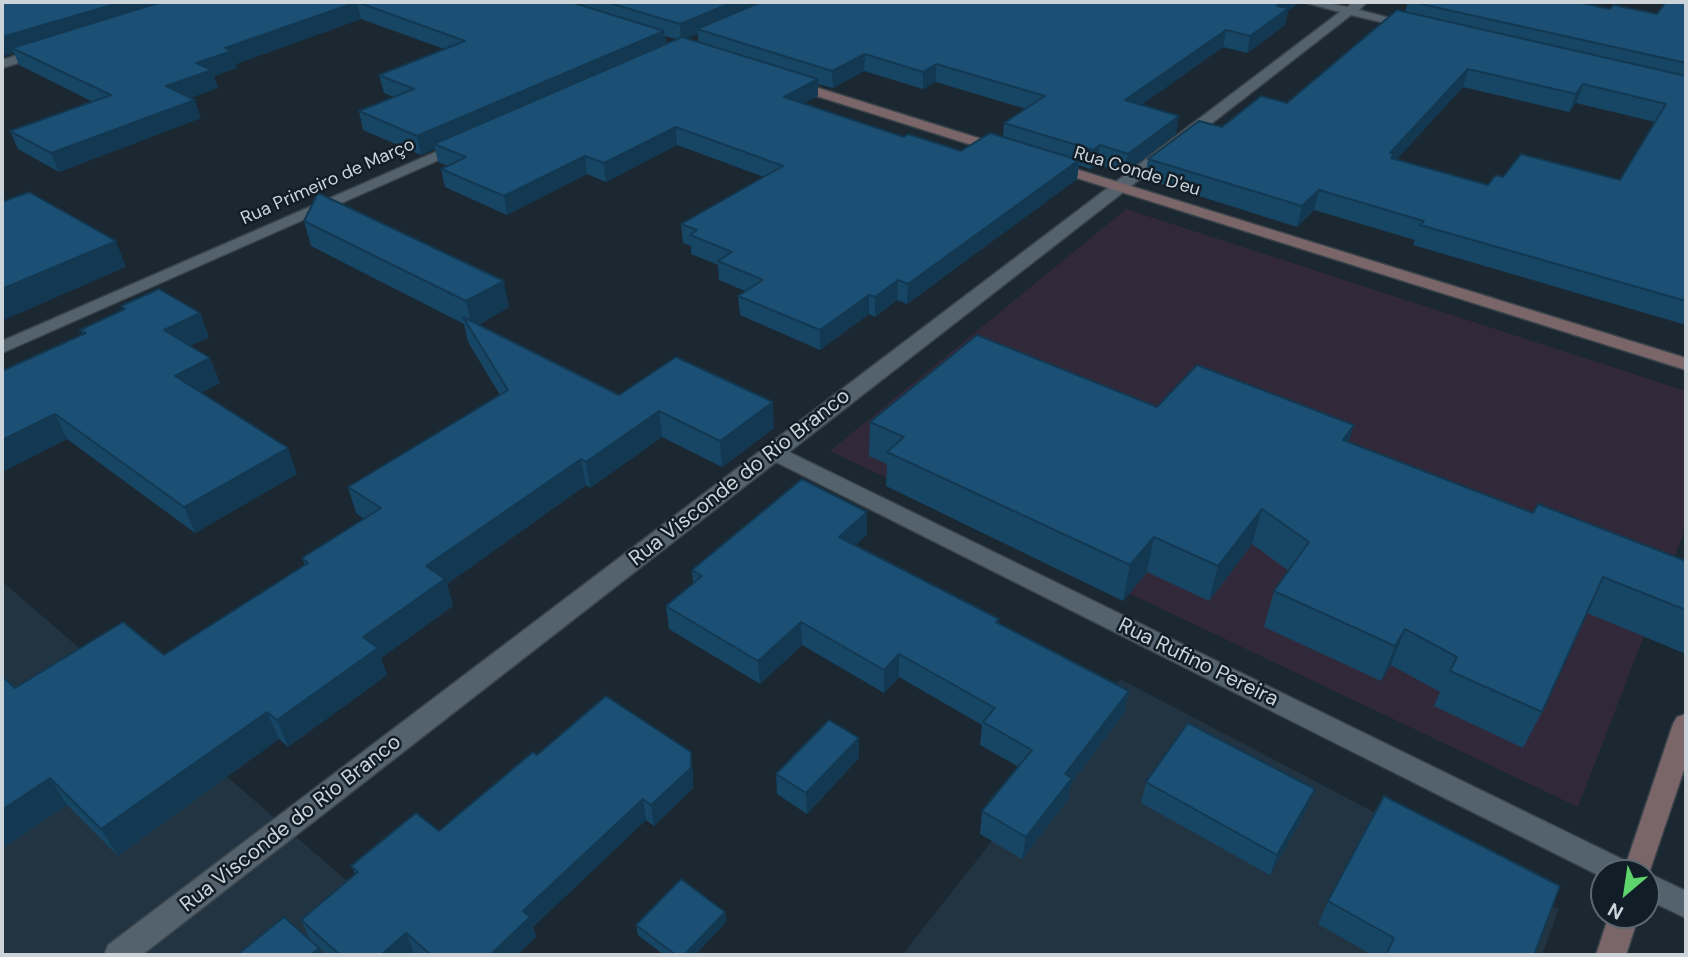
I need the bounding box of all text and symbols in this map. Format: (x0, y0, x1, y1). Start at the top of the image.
street label: Rua Primeiro de Março (238, 134, 418, 230)
street label: Rua Conde D'eu (1071, 143, 1203, 201)
street label: Rua Visconde do Rio Branco (624, 384, 856, 572)
street label: Rua Rufino Pereira (1114, 613, 1282, 713)
street label: Rua Visconde do Rio Branco (175, 730, 407, 918)
north arrow (1590, 859, 1660, 929)
text: N (1603, 897, 1628, 925)

